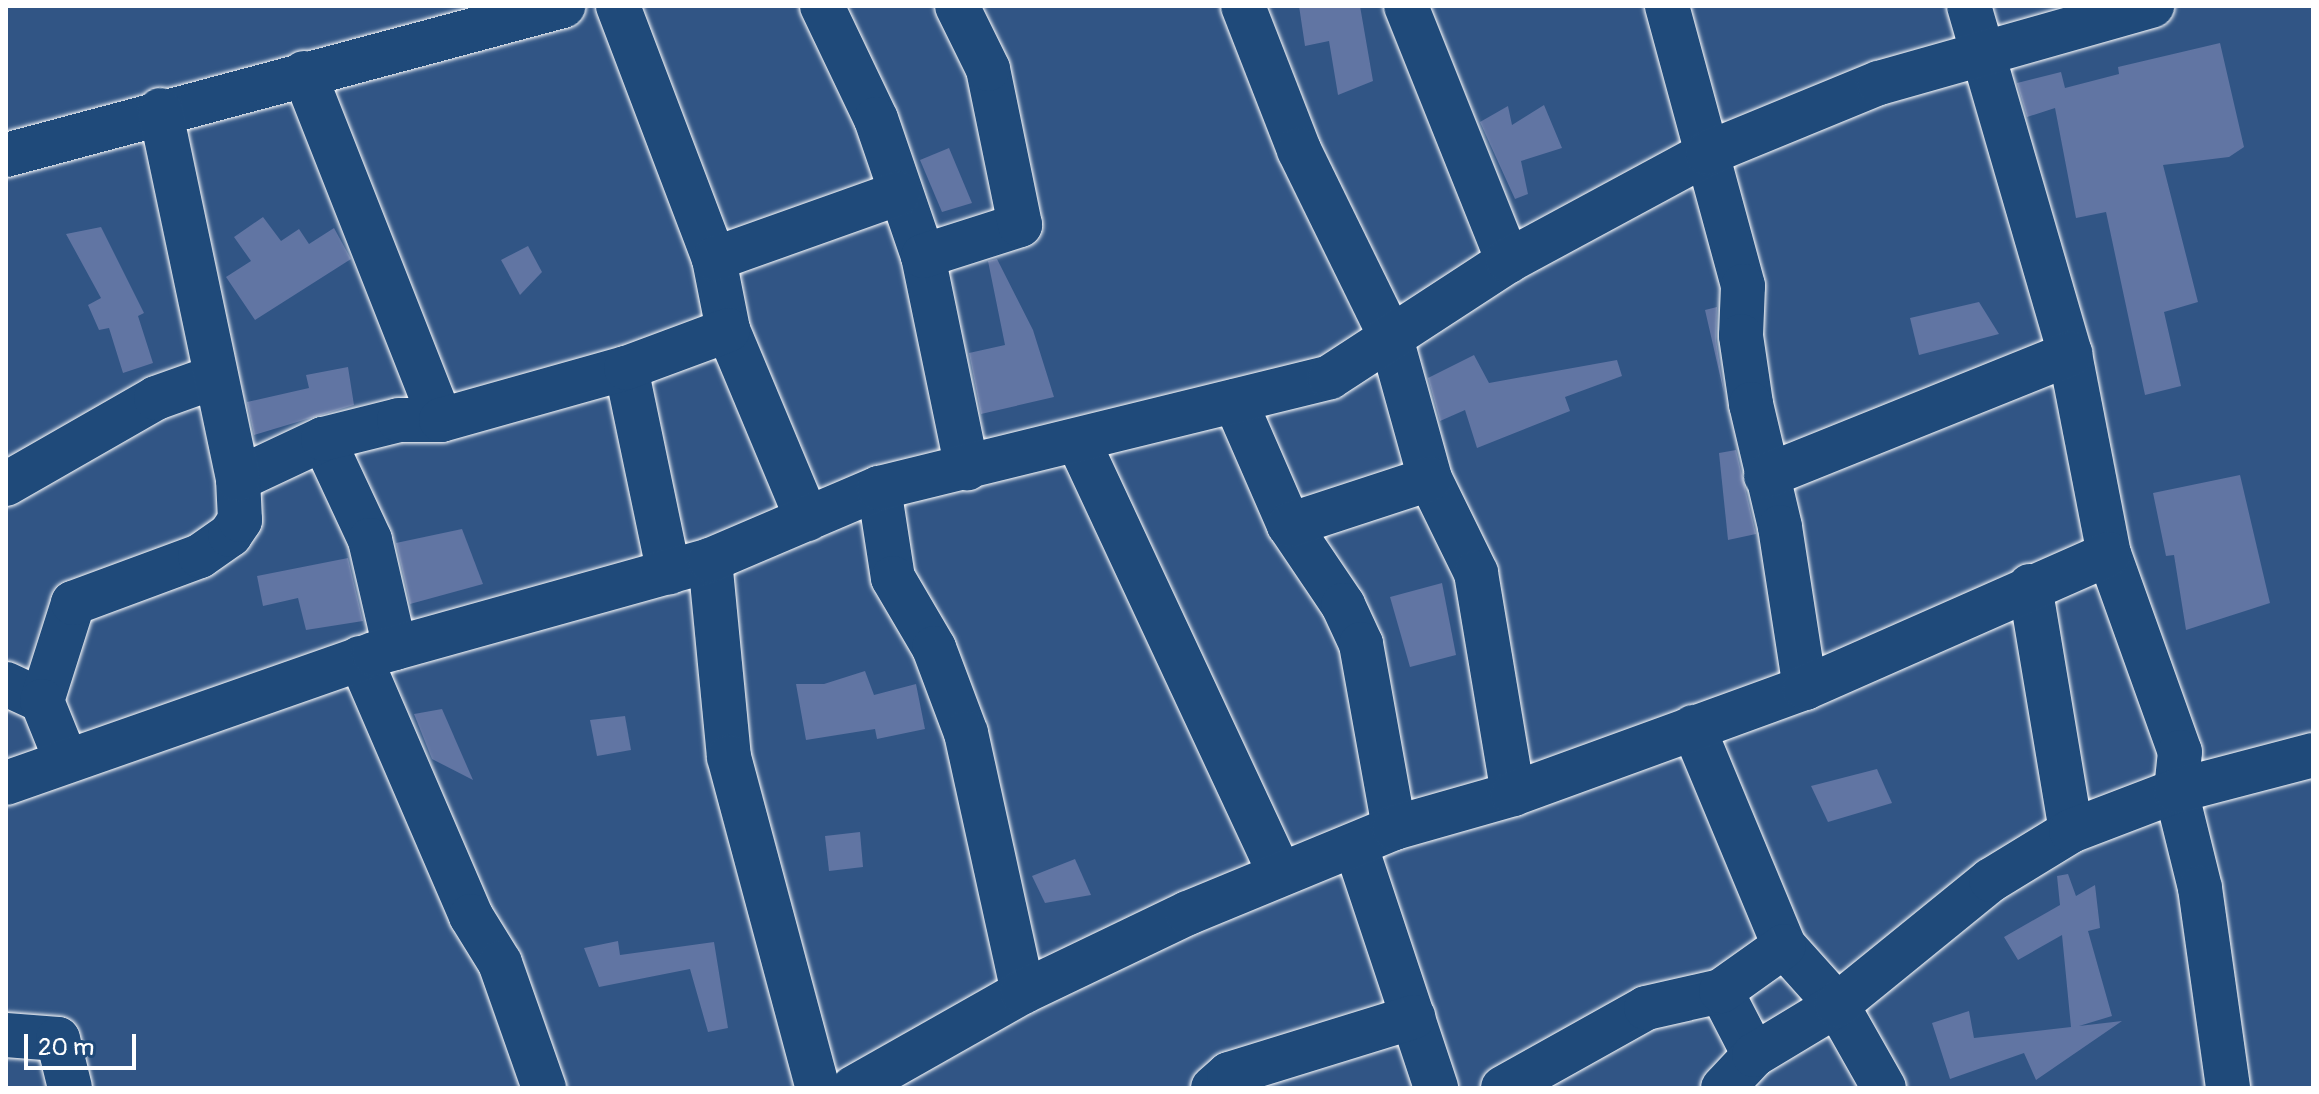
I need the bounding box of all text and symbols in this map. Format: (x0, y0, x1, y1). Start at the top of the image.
scale bar (28, 1018, 140, 1068)
text: 20 m (38, 1033, 94, 1062)

